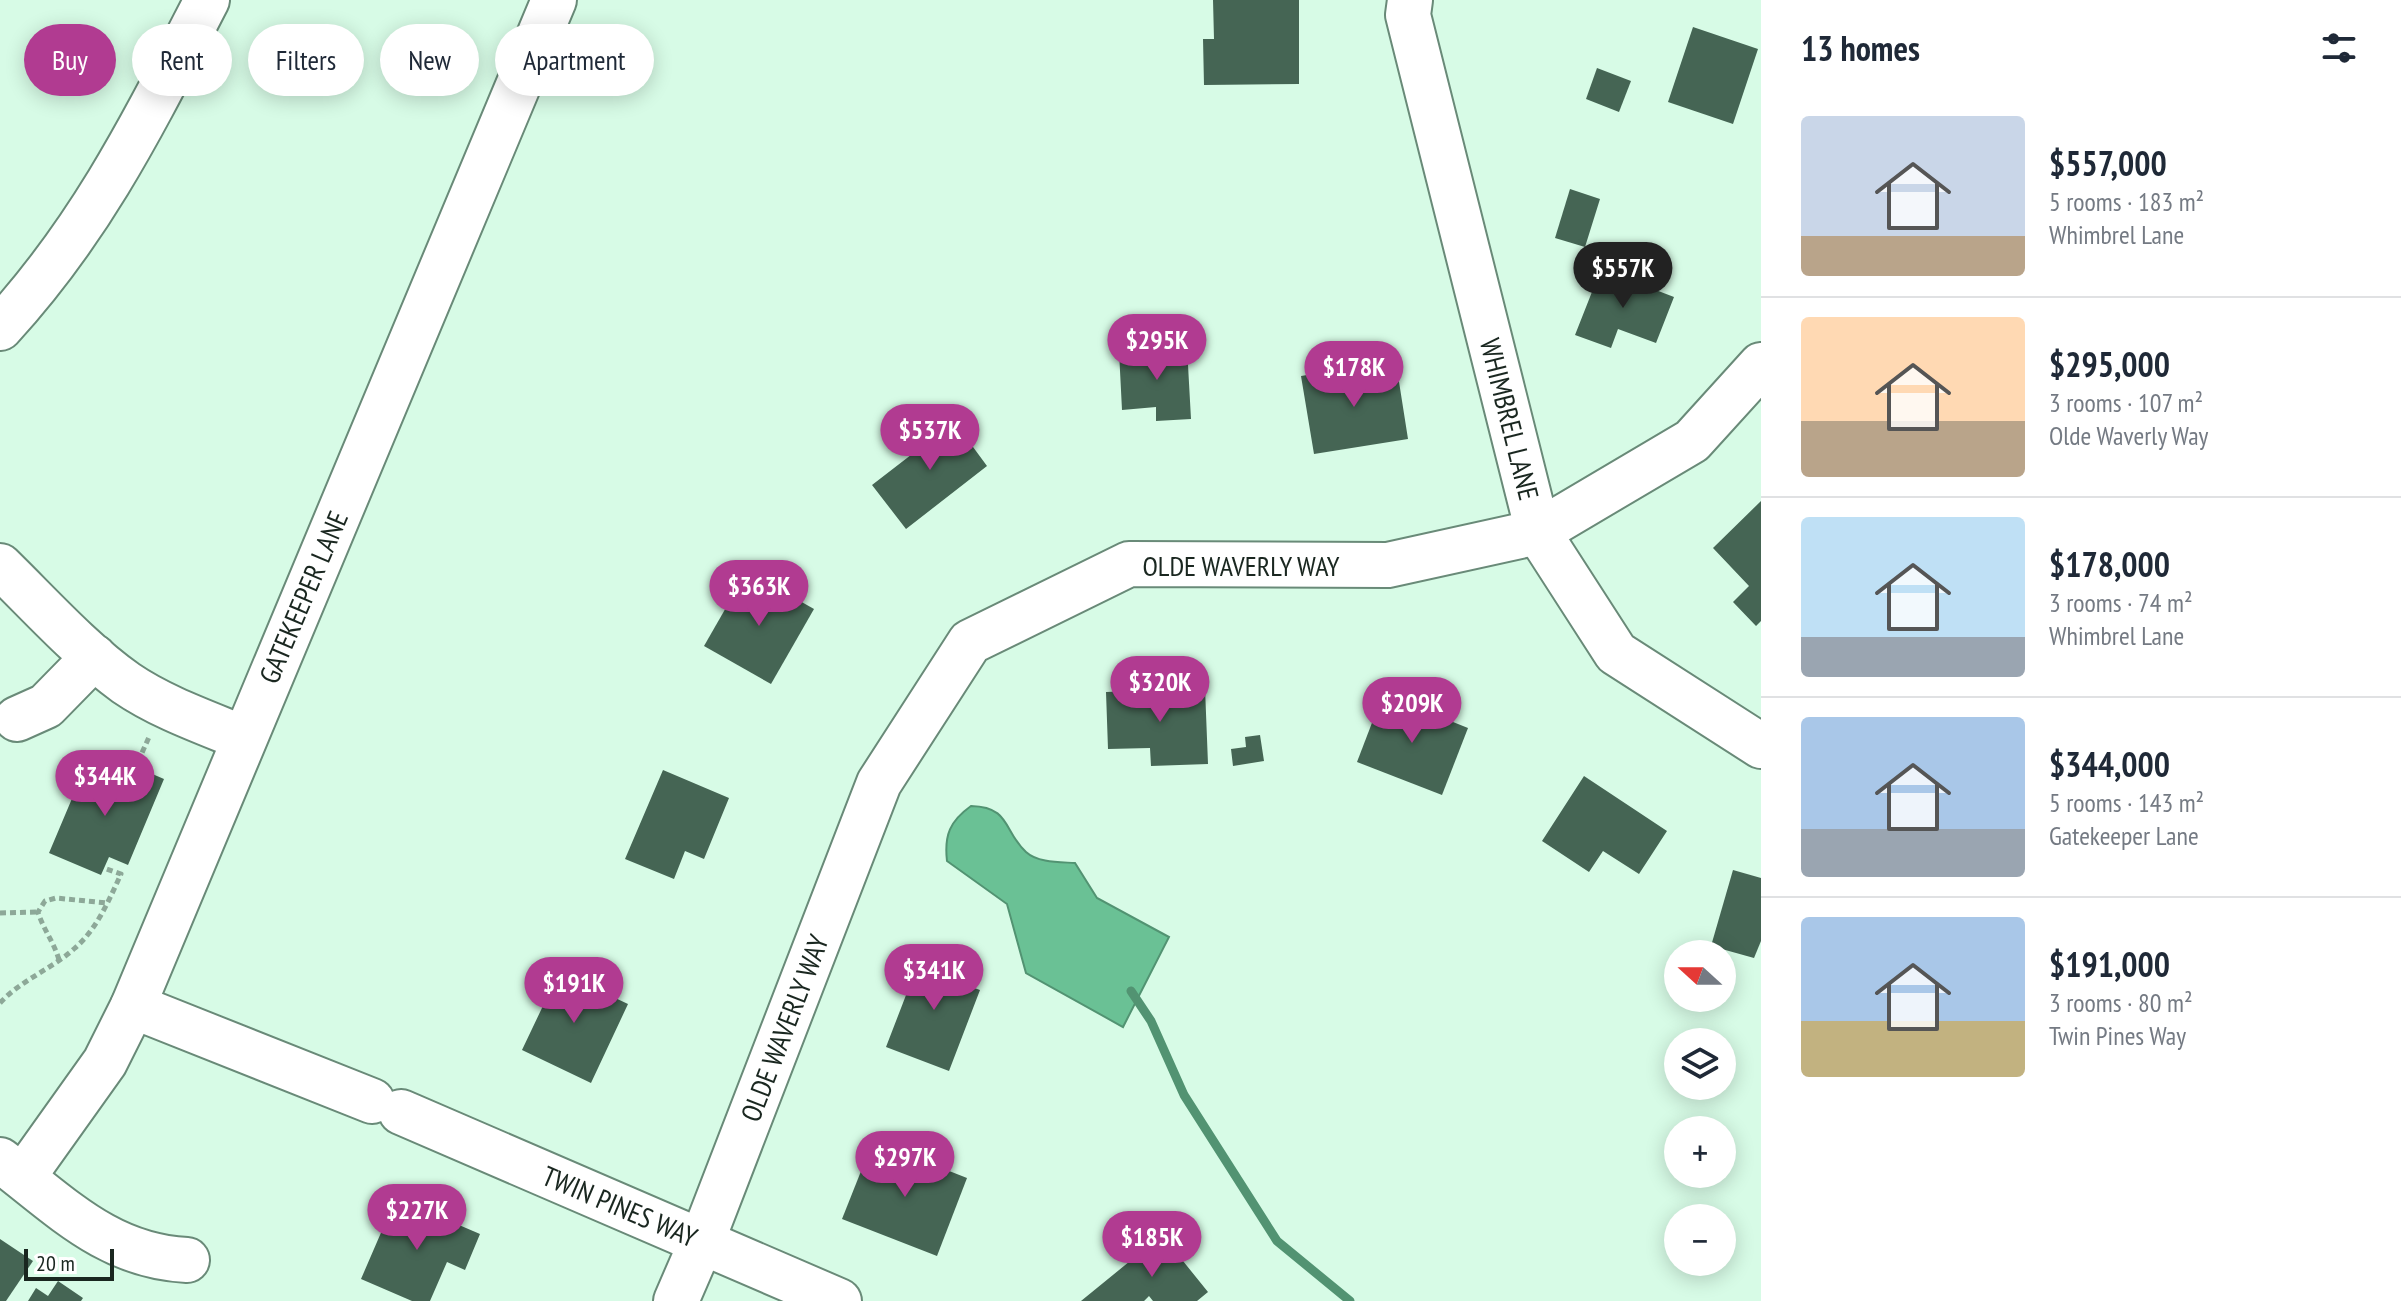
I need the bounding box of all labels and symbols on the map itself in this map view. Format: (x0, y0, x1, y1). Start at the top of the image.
pin: $557K (1567, 242, 1679, 310)
pin: $295K (1101, 314, 1213, 382)
street label: WHIMBREL LANE (1472, 334, 1548, 504)
pin: $178K (1298, 341, 1410, 409)
pin: $537K (874, 404, 986, 472)
street label: GATEKEEPER LANE (250, 505, 356, 689)
street label: OLDE WAVERLY WAY (1142, 547, 1340, 584)
pin: $363K (703, 560, 815, 628)
pin: $320K (1104, 656, 1216, 724)
pin: $209K (1356, 677, 1468, 745)
pin: $344K (49, 750, 161, 818)
street label: OLDE WAVERLY WAY (731, 929, 837, 1127)
north arrow (1664, 940, 1736, 1012)
pin: $341K (878, 944, 990, 1012)
pin: $191K (518, 957, 630, 1025)
pin: $297K (849, 1131, 961, 1199)
street label: TWIN PINES WAY (537, 1157, 703, 1255)
pin: $227K (361, 1184, 473, 1252)
pin: $185K (1096, 1211, 1208, 1279)
scale bar (24, 1245, 114, 1281)

